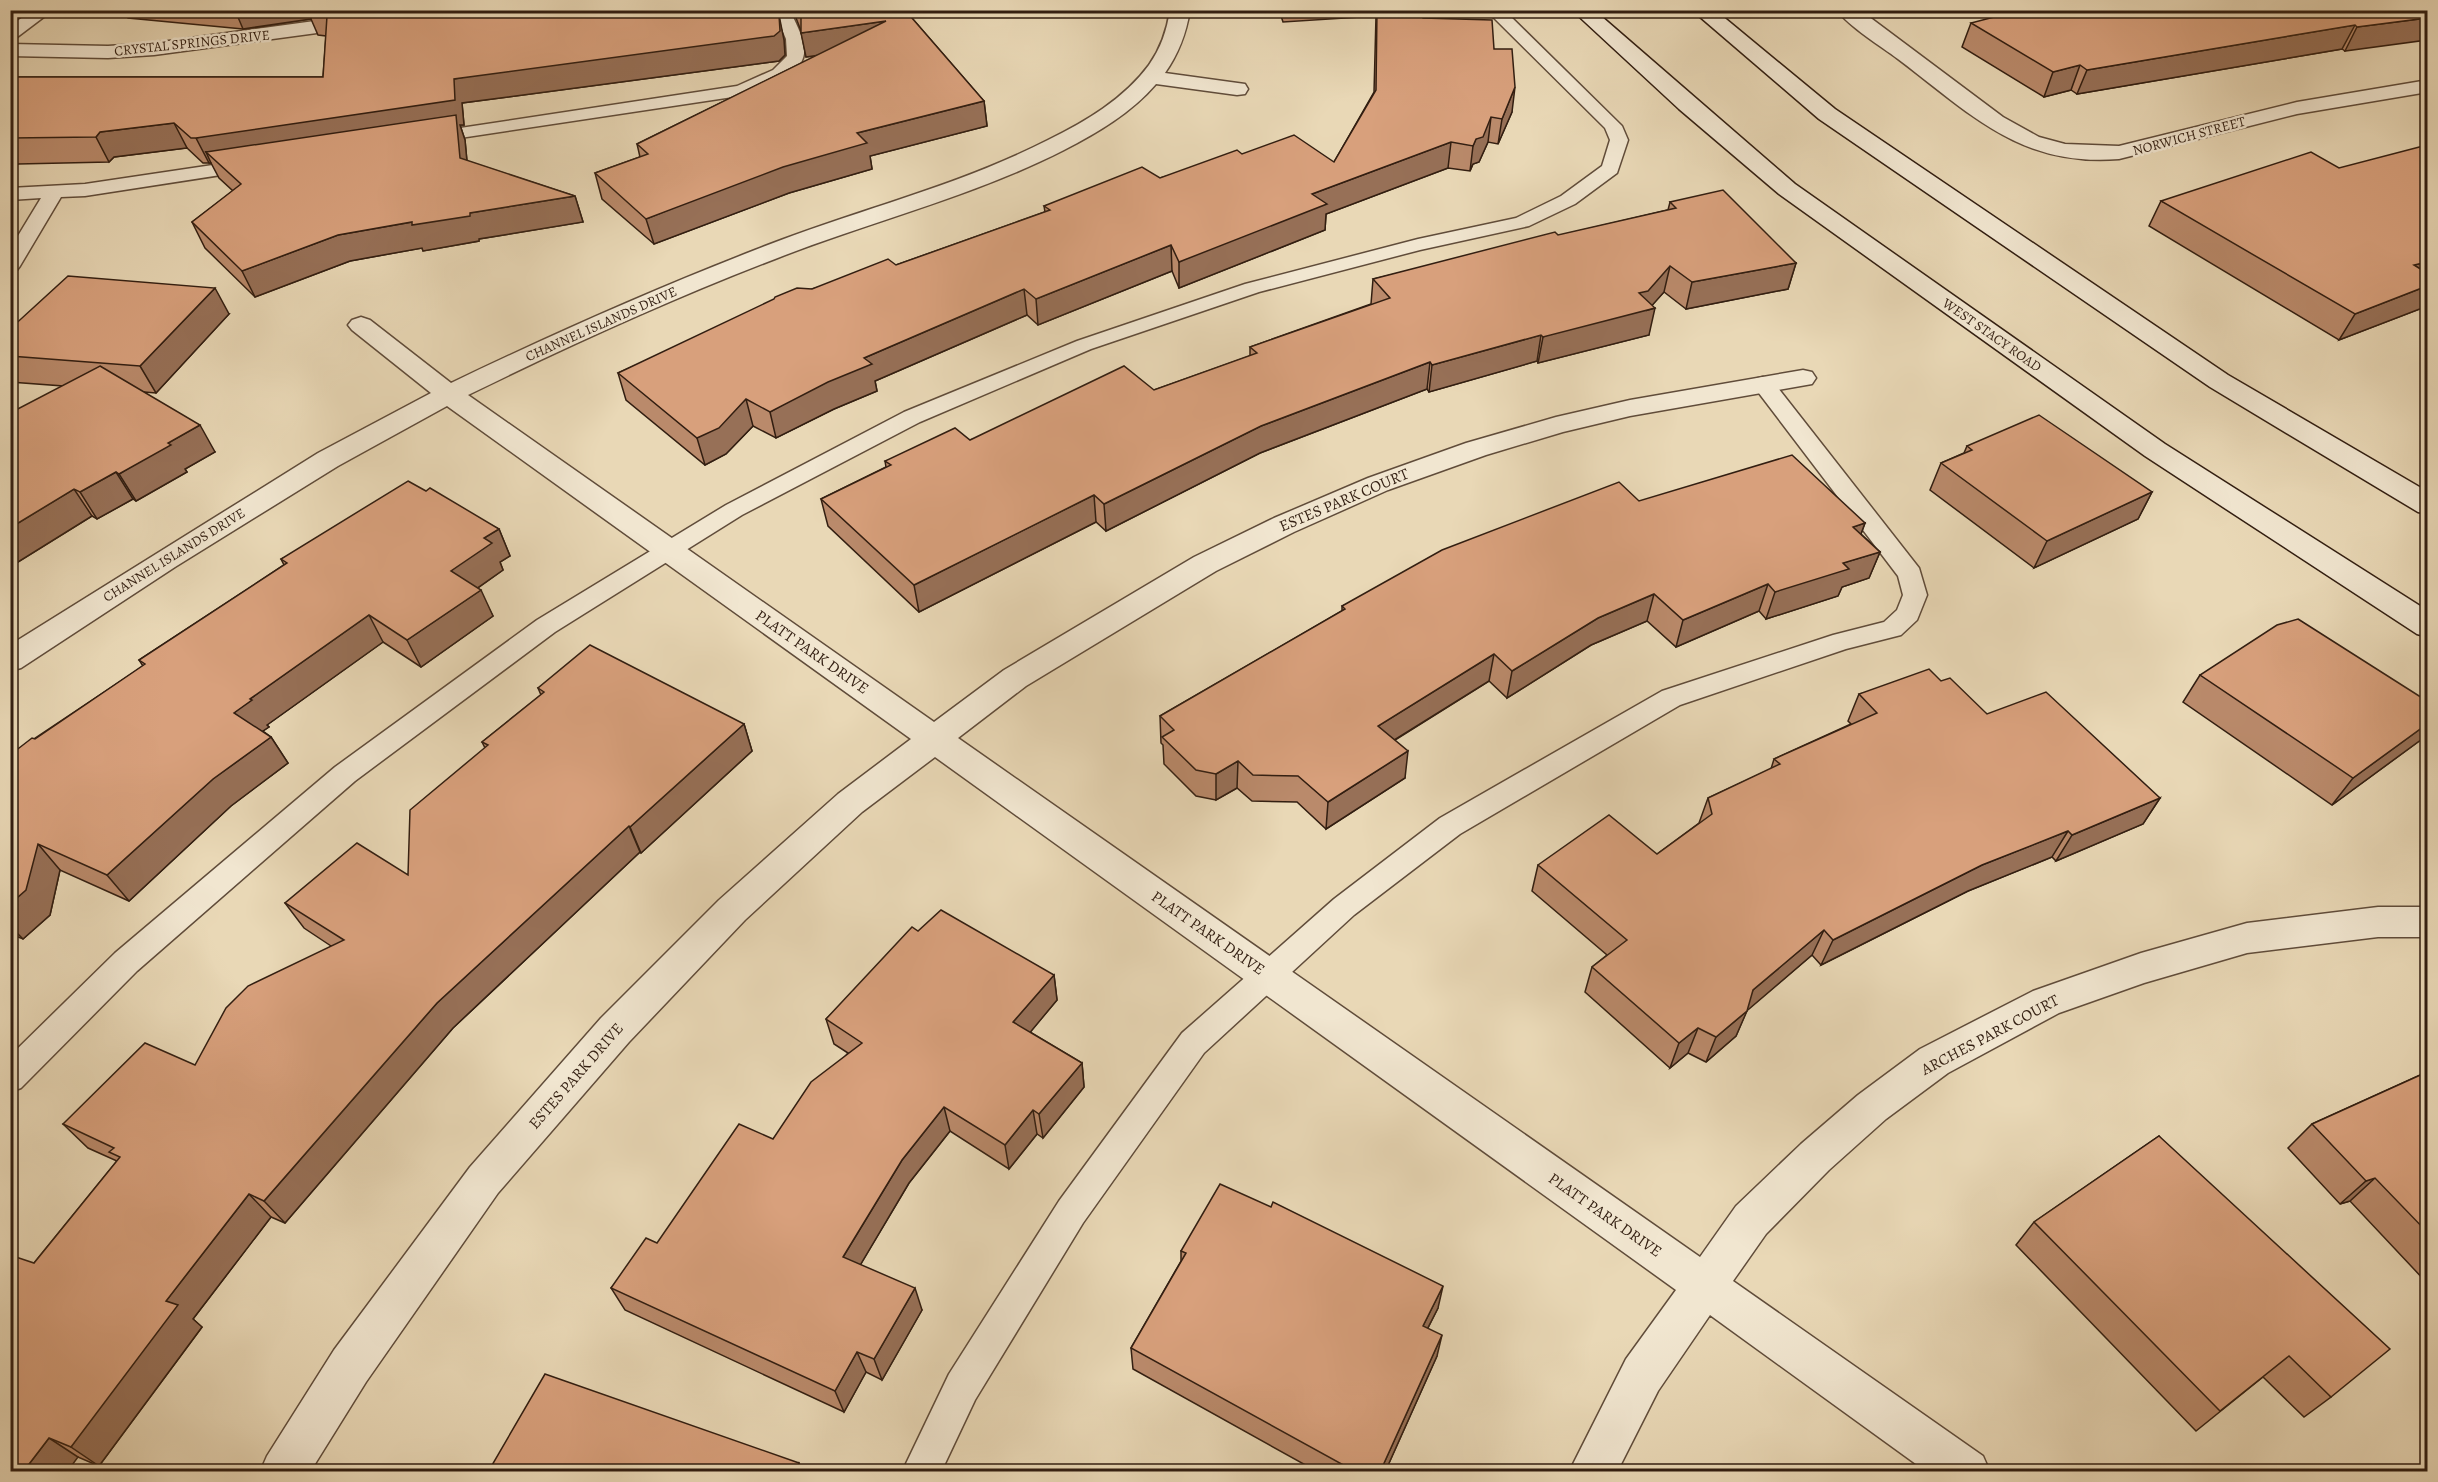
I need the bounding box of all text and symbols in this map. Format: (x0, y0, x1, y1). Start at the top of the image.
street label: CRYSTAL SPRINGS DRIVE (113, 25, 271, 61)
street label: NORWICH STREET (2131, 112, 2248, 160)
street label: CHANNEL ISLANDS DRIVE (522, 282, 680, 366)
street label: WEST STACY ROAD (1938, 293, 2045, 376)
street label: ESTES PARK COURT (1276, 463, 1412, 537)
street label: CHANNEL ISLANDS DRIVE (99, 503, 249, 607)
street label: PLATT PARK DRIVE (751, 605, 873, 699)
street label: PLATT PARK DRIVE (1147, 886, 1269, 980)
street label: ARCHES PARK COURT (1916, 989, 2063, 1081)
street label: ESTES PARK DRIVE (524, 1018, 628, 1134)
street label: PLATT PARK DRIVE (1544, 1168, 1666, 1262)

